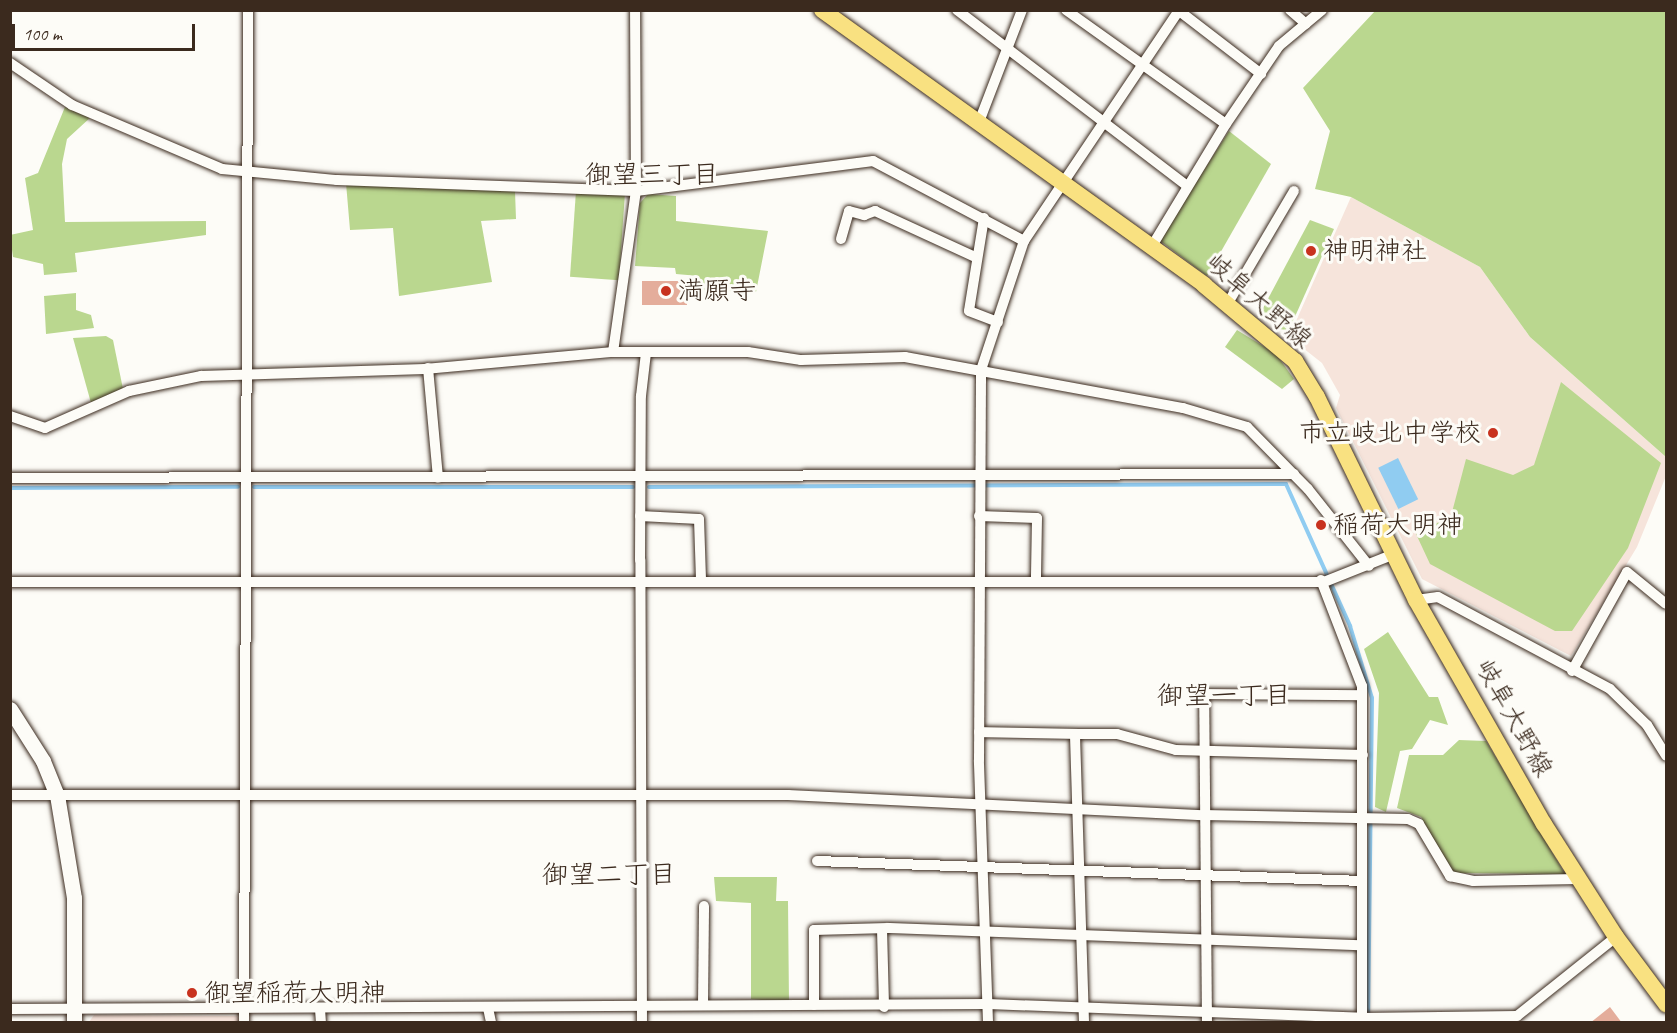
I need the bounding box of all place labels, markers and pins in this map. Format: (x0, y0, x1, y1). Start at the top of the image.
place label: 神明神社 (1323, 235, 1427, 267)
marker: 神明神社 (1304, 244, 1318, 258)
place label: 満願寺 (678, 275, 756, 307)
marker: 満願寺 (659, 284, 673, 298)
place label: 市立岐北中学校 (1299, 417, 1481, 449)
marker: 市立岐北中学校 (1486, 426, 1500, 440)
place label: 稲荷大明神 (1333, 509, 1463, 541)
marker: 稲荷大明神 (1314, 518, 1328, 532)
place label: 御望稲荷大明神 (204, 977, 386, 1009)
marker: 御望稲荷大明神 (185, 986, 199, 1000)

